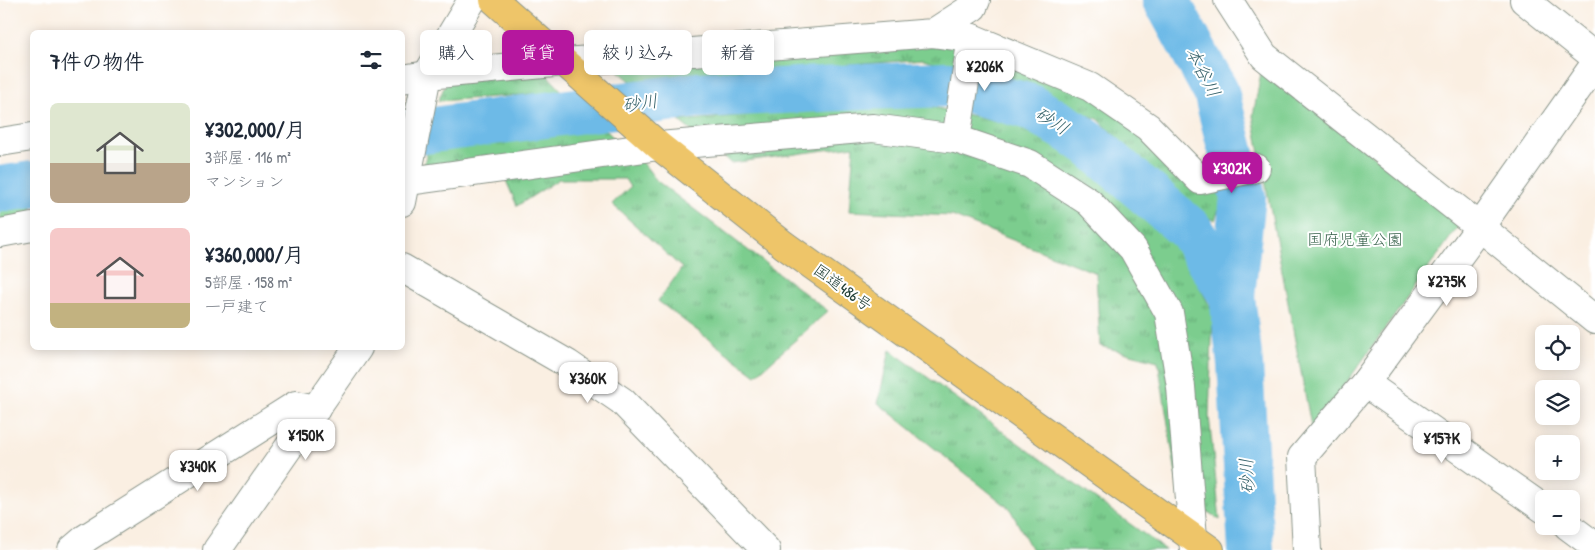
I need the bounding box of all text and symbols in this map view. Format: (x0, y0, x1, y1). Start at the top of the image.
chip: 購入 (420, 30, 492, 75)
chip: 賃貸 (502, 30, 574, 75)
chip: 絞り込み (584, 30, 692, 75)
chip: 新着 (702, 30, 774, 75)
water label: 本谷川 (1180, 42, 1227, 102)
icon: filters (357, 46, 385, 74)
text: 7件の物件 (50, 47, 144, 76)
pin: ¥206K (950, 49, 1020, 92)
text: ¥206K (967, 55, 1003, 77)
water label: 砂川 (620, 88, 659, 117)
water label: 砂川 (1030, 100, 1074, 141)
text: ¥302,000/月 (205, 115, 306, 144)
icon: home (90, 123, 150, 183)
text: 3部屋 · 116 m² (205, 146, 291, 168)
pin: ¥302K (1197, 152, 1267, 194)
text: ¥302K (1213, 157, 1251, 179)
text: マンション (205, 170, 284, 192)
park label: 国府児童公園 (1307, 228, 1403, 250)
text: ¥360,000/月 (205, 240, 304, 269)
icon: home (90, 248, 150, 308)
street label: 国道486号 (809, 258, 877, 316)
pin: ¥275K (1412, 264, 1482, 307)
text: ¥275K (1428, 270, 1466, 292)
text: 5部屋 · 158 m² (205, 271, 292, 293)
text: 一戸建て (205, 295, 269, 317)
map controls (1535, 325, 1580, 535)
button: locate (1535, 325, 1580, 370)
pin: ¥360K (553, 362, 623, 404)
text: ¥360K (570, 367, 606, 389)
button: layers (1535, 380, 1580, 425)
pin: ¥150K (271, 418, 341, 461)
pin: ¥157K (1407, 422, 1477, 464)
text: ¥150K (288, 424, 324, 446)
text: ¥157K (1424, 427, 1460, 449)
button: + (1535, 435, 1580, 480)
pin: ¥340K (163, 450, 233, 492)
text: ¥340K (180, 455, 216, 477)
water label: 砂川 (1233, 457, 1260, 495)
button: − (1535, 490, 1580, 535)

